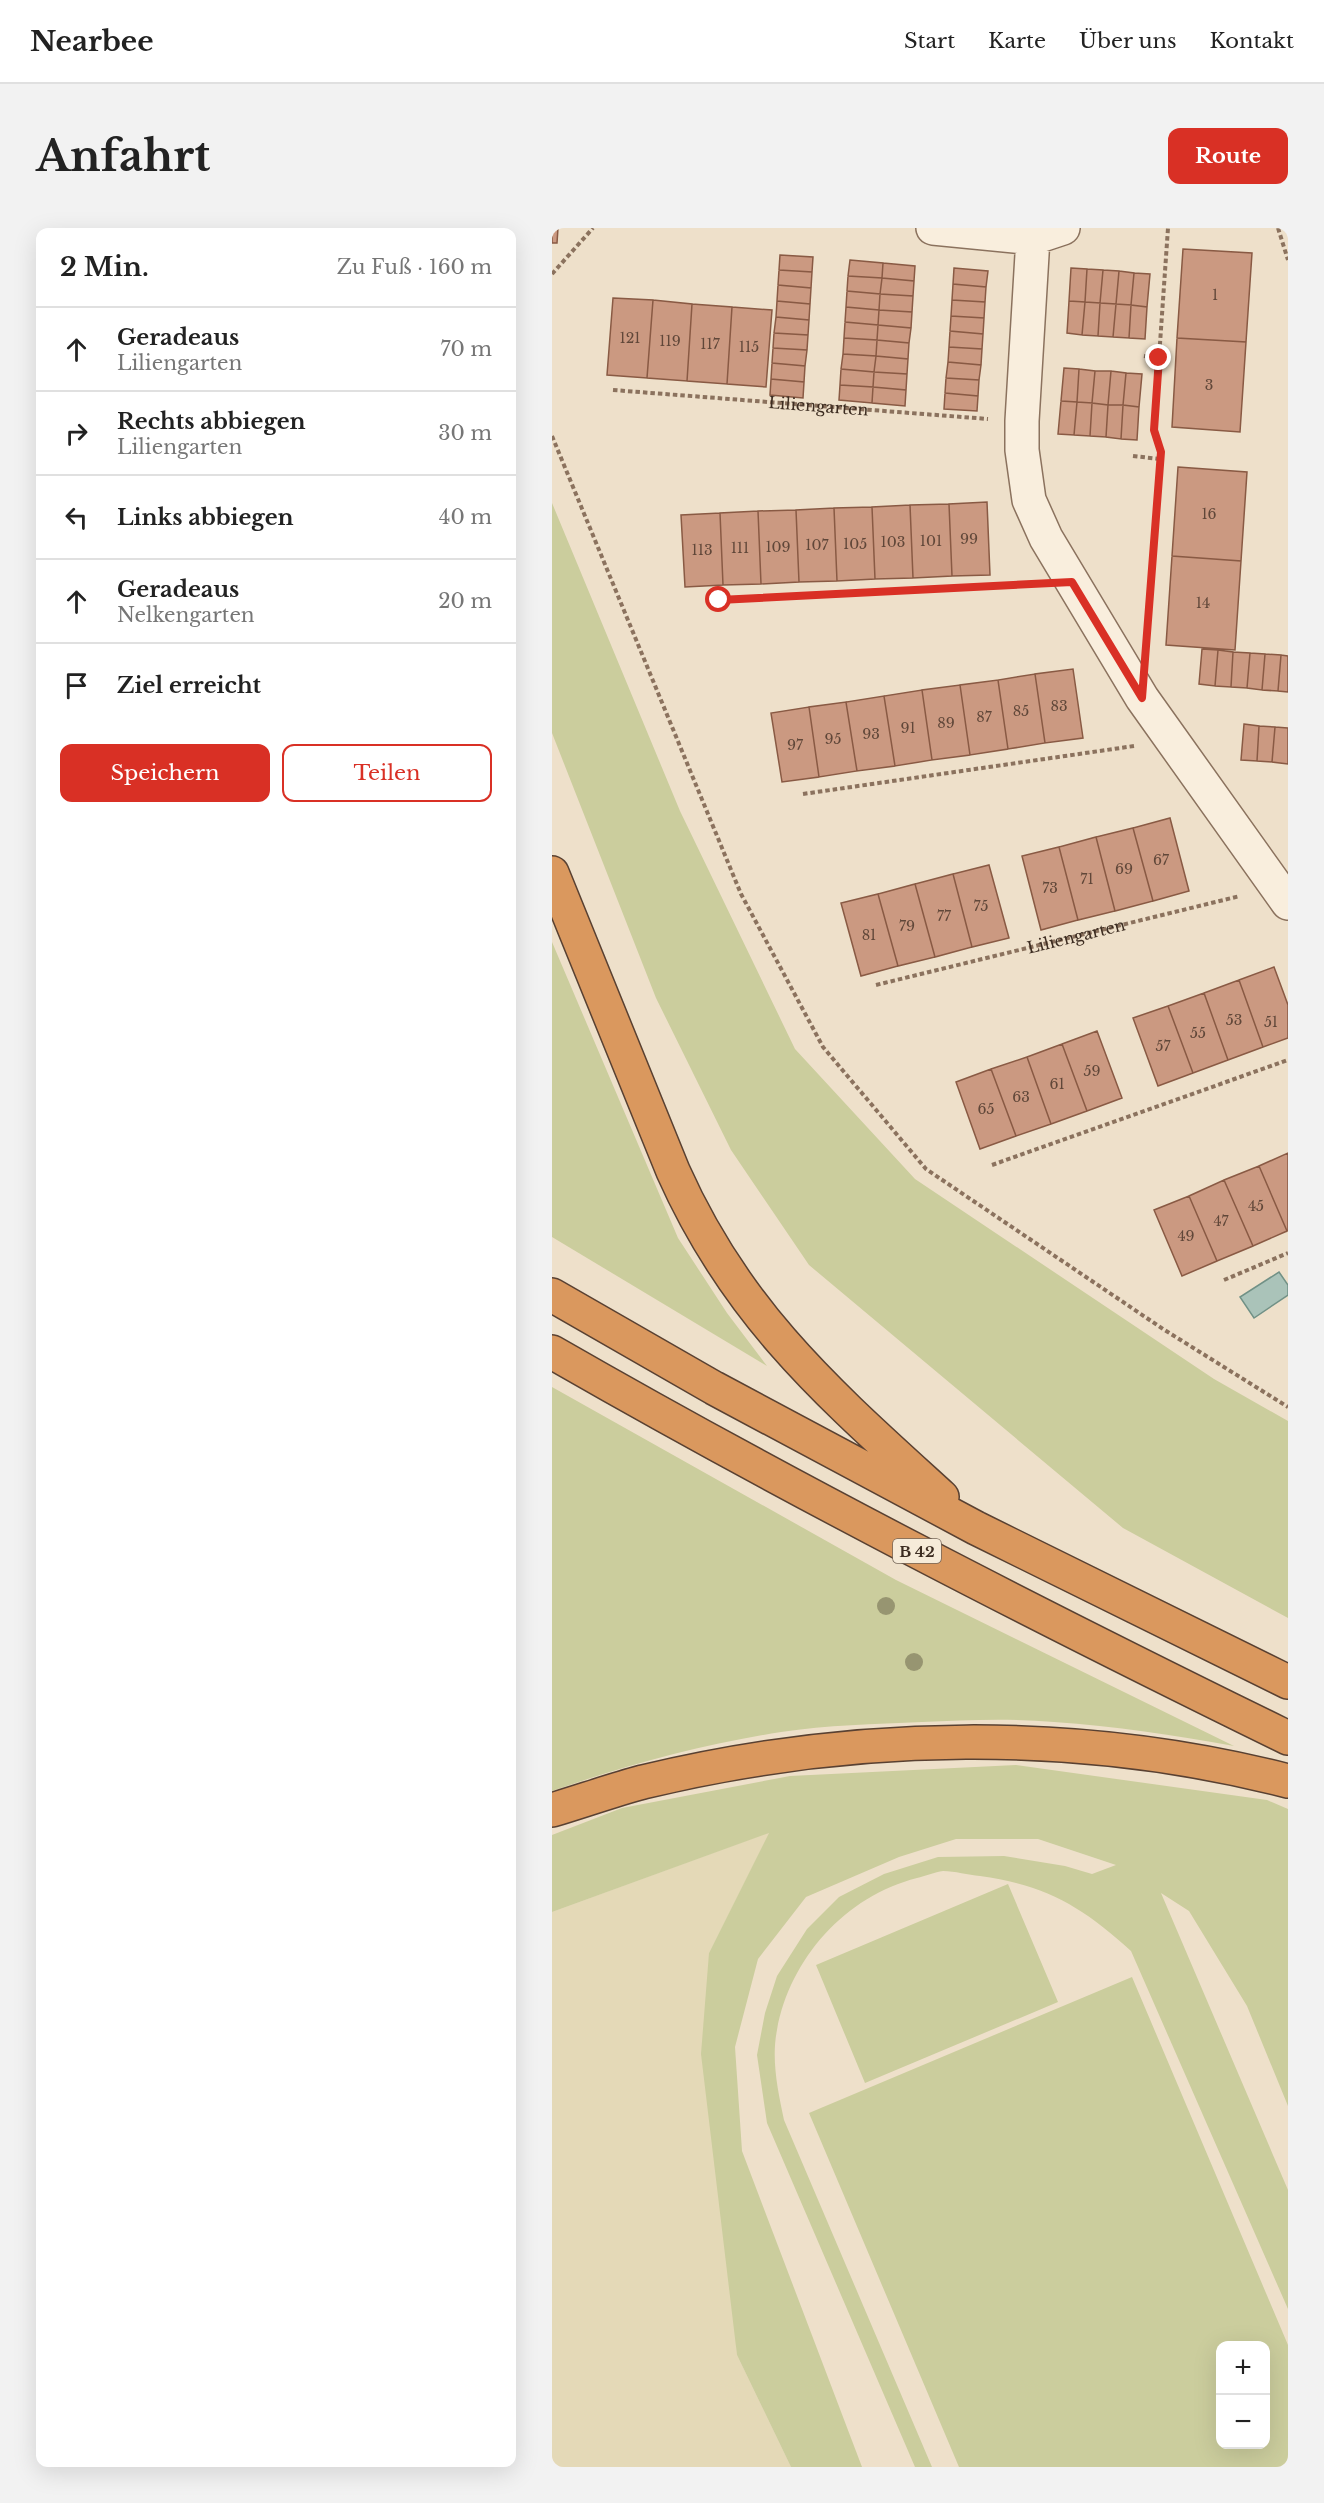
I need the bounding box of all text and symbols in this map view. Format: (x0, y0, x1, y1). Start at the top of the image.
text: Nearbee (30, 24, 154, 59)
text: Start (904, 28, 955, 54)
text: Karte (988, 28, 1046, 54)
text: Über uns (1079, 28, 1177, 54)
text: Kontakt (1210, 28, 1294, 54)
button: Route (1168, 128, 1288, 184)
text: Anfahrt (36, 130, 210, 182)
text: 2 Min. (60, 251, 149, 283)
text: Zu Fuß · 160 m (337, 255, 492, 279)
house number: 1 (1212, 286, 1218, 304)
text: Geradeaus (117, 324, 239, 351)
house number: 121 (619, 329, 641, 347)
house number: 119 (659, 332, 681, 350)
icon: ahead (60, 333, 93, 366)
house number: 117 (700, 335, 721, 353)
text: 70 m (440, 337, 492, 361)
house number: 115 (739, 338, 759, 356)
route end (1145, 344, 1171, 370)
text: Liliengarten (117, 351, 242, 375)
house number: 3 (1205, 376, 1213, 394)
street label: Liliengarten (768, 392, 869, 420)
text: Rechts abbiegen (117, 408, 306, 435)
icon: right (60, 417, 93, 450)
text: 30 m (438, 421, 492, 445)
text: Liliengarten (117, 435, 242, 459)
icon: left (60, 501, 93, 534)
text: Links abbiegen (117, 504, 294, 531)
text: 40 m (439, 505, 492, 529)
house number: 16 (1201, 505, 1217, 523)
house number: 99 (960, 530, 978, 548)
house number: 101 (920, 532, 942, 550)
house number: 103 (881, 533, 905, 551)
house number: 105 (843, 535, 867, 553)
house number: 107 (805, 536, 830, 554)
house number: 109 (765, 538, 791, 556)
house number: 111 (731, 539, 749, 557)
house number: 113 (691, 541, 713, 559)
text: Geradeaus (117, 576, 239, 603)
icon: ahead (60, 585, 93, 618)
route start (705, 586, 731, 612)
text: 20 m (438, 589, 492, 613)
house number: 14 (1196, 594, 1210, 612)
text: Nelkengarten (117, 603, 255, 627)
icon: arrive (60, 669, 93, 702)
text: Ziel erreicht (117, 672, 261, 699)
house number: 83 (1050, 697, 1068, 715)
house number: 85 (1013, 702, 1029, 720)
house number: 87 (976, 708, 993, 726)
house number: 89 (937, 714, 955, 732)
house number: 91 (900, 719, 916, 737)
house number: 93 (862, 725, 880, 743)
house number: 95 (825, 730, 842, 748)
house number: 97 (787, 736, 804, 754)
button: Speichern (60, 744, 270, 802)
button: Teilen (282, 744, 492, 802)
house number: 67 (1153, 851, 1170, 869)
house number: 69 (1115, 860, 1133, 878)
house number: 71 (1080, 870, 1094, 888)
house number: 73 (1042, 879, 1058, 897)
house number: 75 (974, 897, 988, 915)
house number: 77 (937, 907, 952, 925)
street label: Liliengarten (1025, 914, 1127, 958)
house number: 79 (899, 917, 915, 935)
house number: 81 (862, 926, 876, 944)
house number: 53 (1226, 1011, 1242, 1029)
house number: 51 (1264, 1013, 1278, 1031)
house number: 55 (1190, 1024, 1206, 1042)
house number: 57 (1156, 1037, 1171, 1055)
house number: 59 (1084, 1062, 1100, 1080)
house number: 61 (1049, 1075, 1065, 1093)
house number: 63 (1012, 1088, 1030, 1106)
house number: 65 (978, 1100, 995, 1118)
house number: 45 (1248, 1197, 1264, 1215)
house number: 47 (1213, 1212, 1230, 1230)
house number: 49 (1177, 1227, 1195, 1245)
road number: B 42 (893, 1539, 941, 1563)
map controls (1216, 2341, 1270, 2449)
button: + (1216, 2341, 1270, 2395)
button: − (1216, 2395, 1270, 2449)

